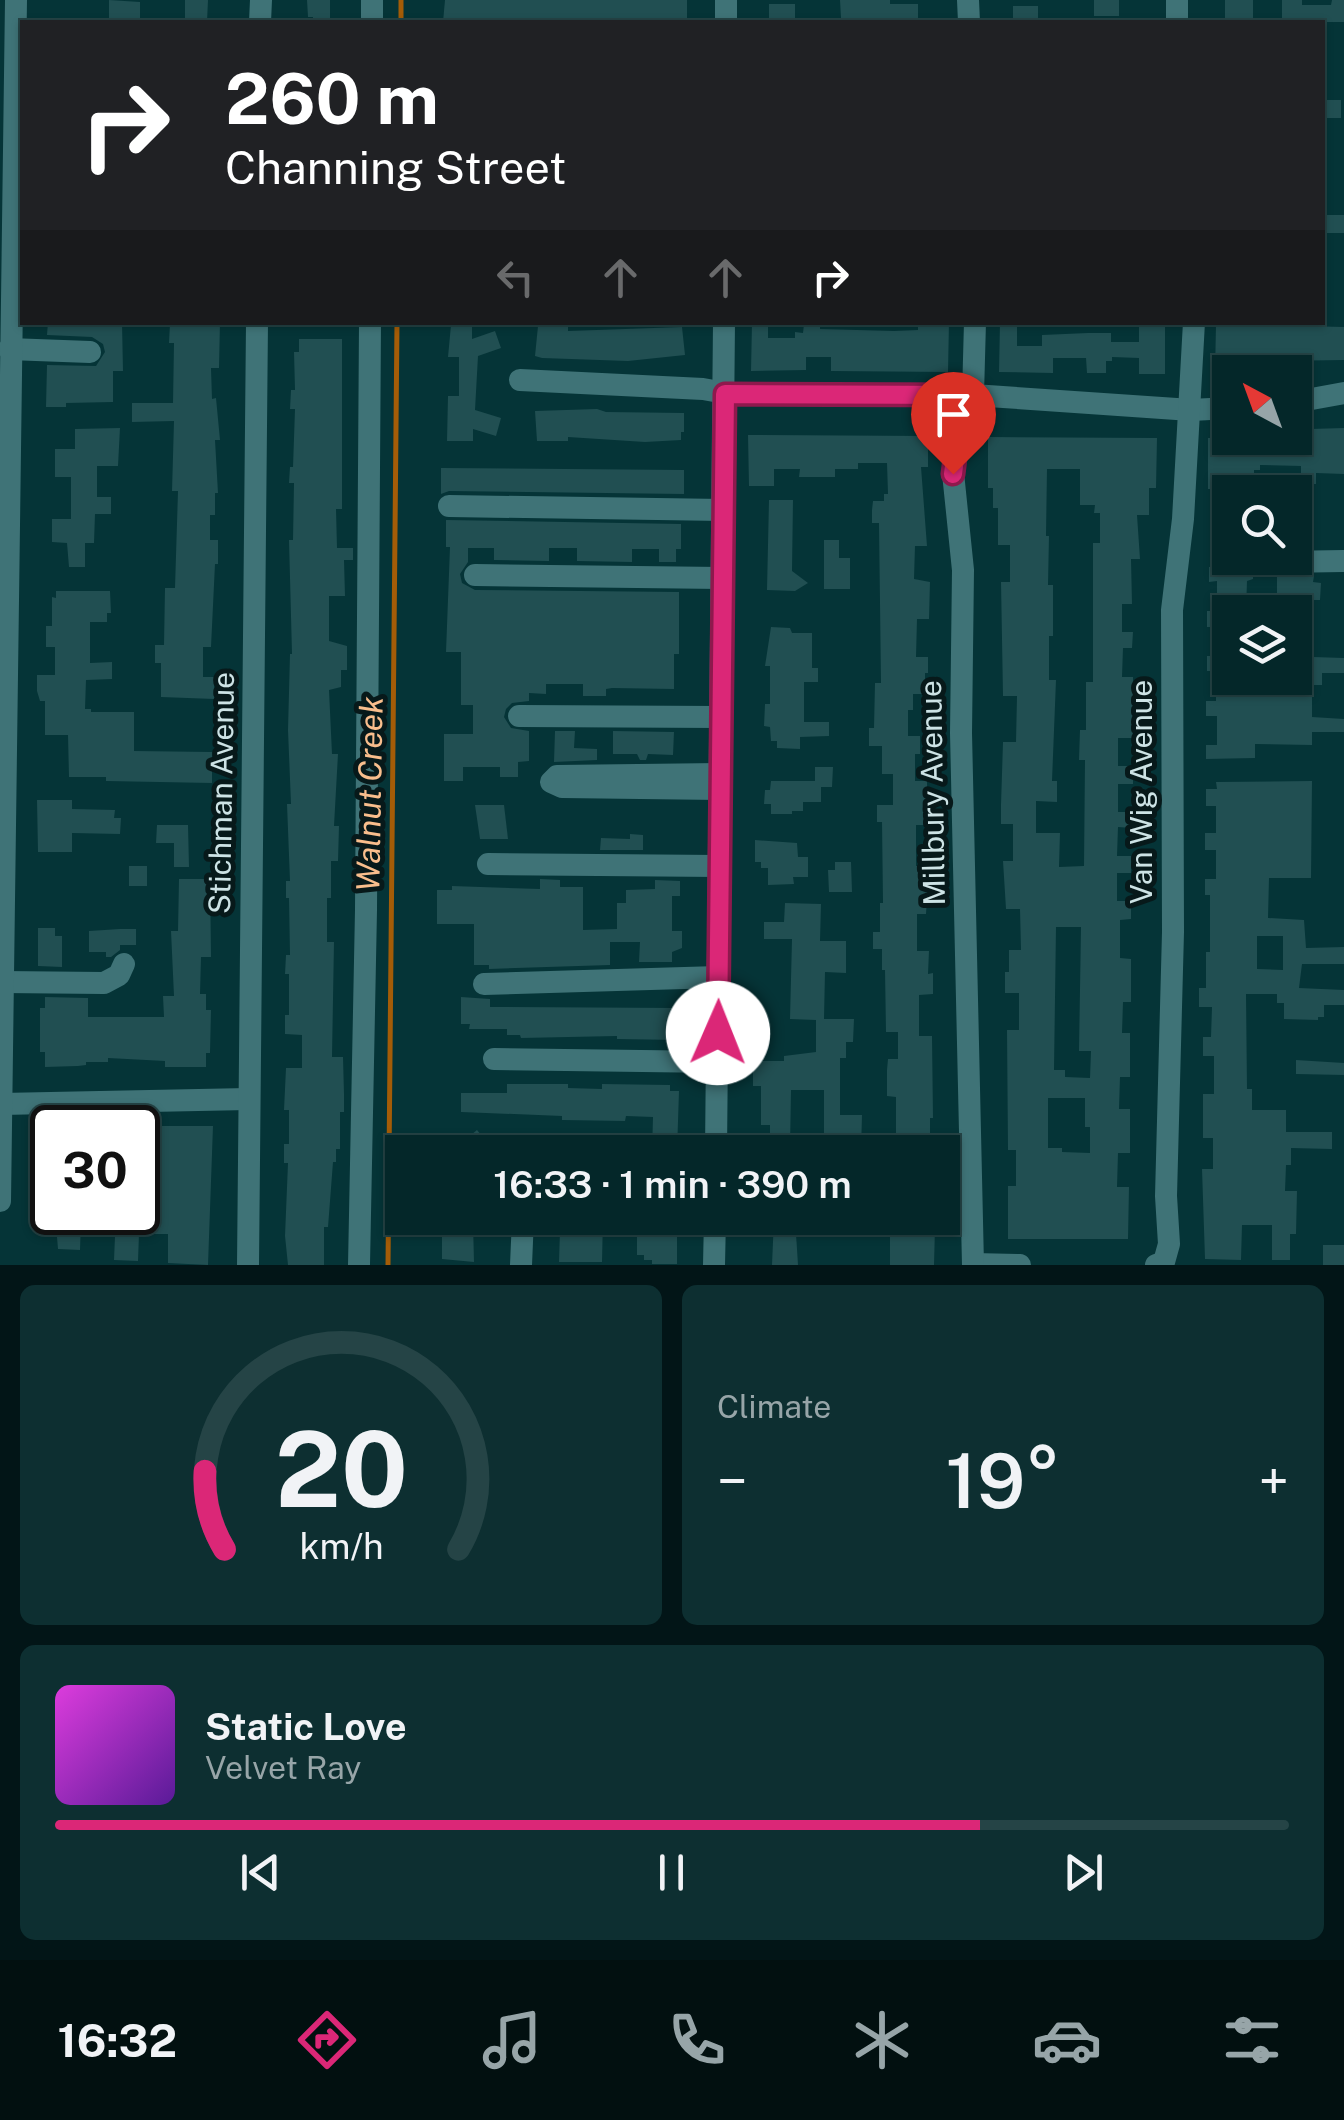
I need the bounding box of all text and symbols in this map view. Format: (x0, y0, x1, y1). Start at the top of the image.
text: 260 m (225, 57, 439, 140)
icon: right (60, 60, 190, 190)
text: Channing Street (225, 141, 566, 194)
icon: left (488, 250, 543, 305)
icon: ahead (593, 250, 648, 305)
icon: ahead (698, 250, 753, 305)
icon: right (803, 250, 858, 305)
north arrow (1212, 355, 1312, 455)
map controls (1212, 355, 1312, 695)
pin (911, 372, 996, 475)
icon: arrive (926, 387, 981, 442)
button: search (1212, 475, 1312, 575)
button: layers (1212, 595, 1312, 695)
street label: Stichman Avenue (201, 672, 241, 914)
street label: Millbury Avenue (912, 680, 952, 906)
street label: Van Wig Avenue (1123, 680, 1159, 904)
water label: Walnut Creek (349, 696, 390, 892)
position arrow (666, 981, 770, 1085)
speed limit sign: 30 (30, 1105, 160, 1235)
text: 16:33 · 1 min · 390 m (493, 1162, 852, 1207)
text: Climate (717, 1388, 831, 1425)
text: 20 (274, 1408, 408, 1530)
text: 19° (946, 1437, 1060, 1525)
text: − (717, 1449, 748, 1513)
text: + (1258, 1449, 1289, 1513)
text: km/h (299, 1525, 383, 1567)
text: Static Love (205, 1704, 407, 1749)
text: Velvet Ray (205, 1749, 361, 1786)
icon: previous (233, 1845, 288, 1900)
icon: pause (644, 1845, 699, 1900)
icon: next (1056, 1845, 1111, 1900)
icon: directions (292, 2005, 362, 2075)
icon: music (477, 2005, 547, 2075)
icon: phone (662, 2005, 732, 2075)
icon: climate (847, 2005, 917, 2075)
icon: car (1032, 2005, 1102, 2075)
icon: filters (1217, 2005, 1287, 2075)
text: 16:32 (57, 2014, 177, 2067)

